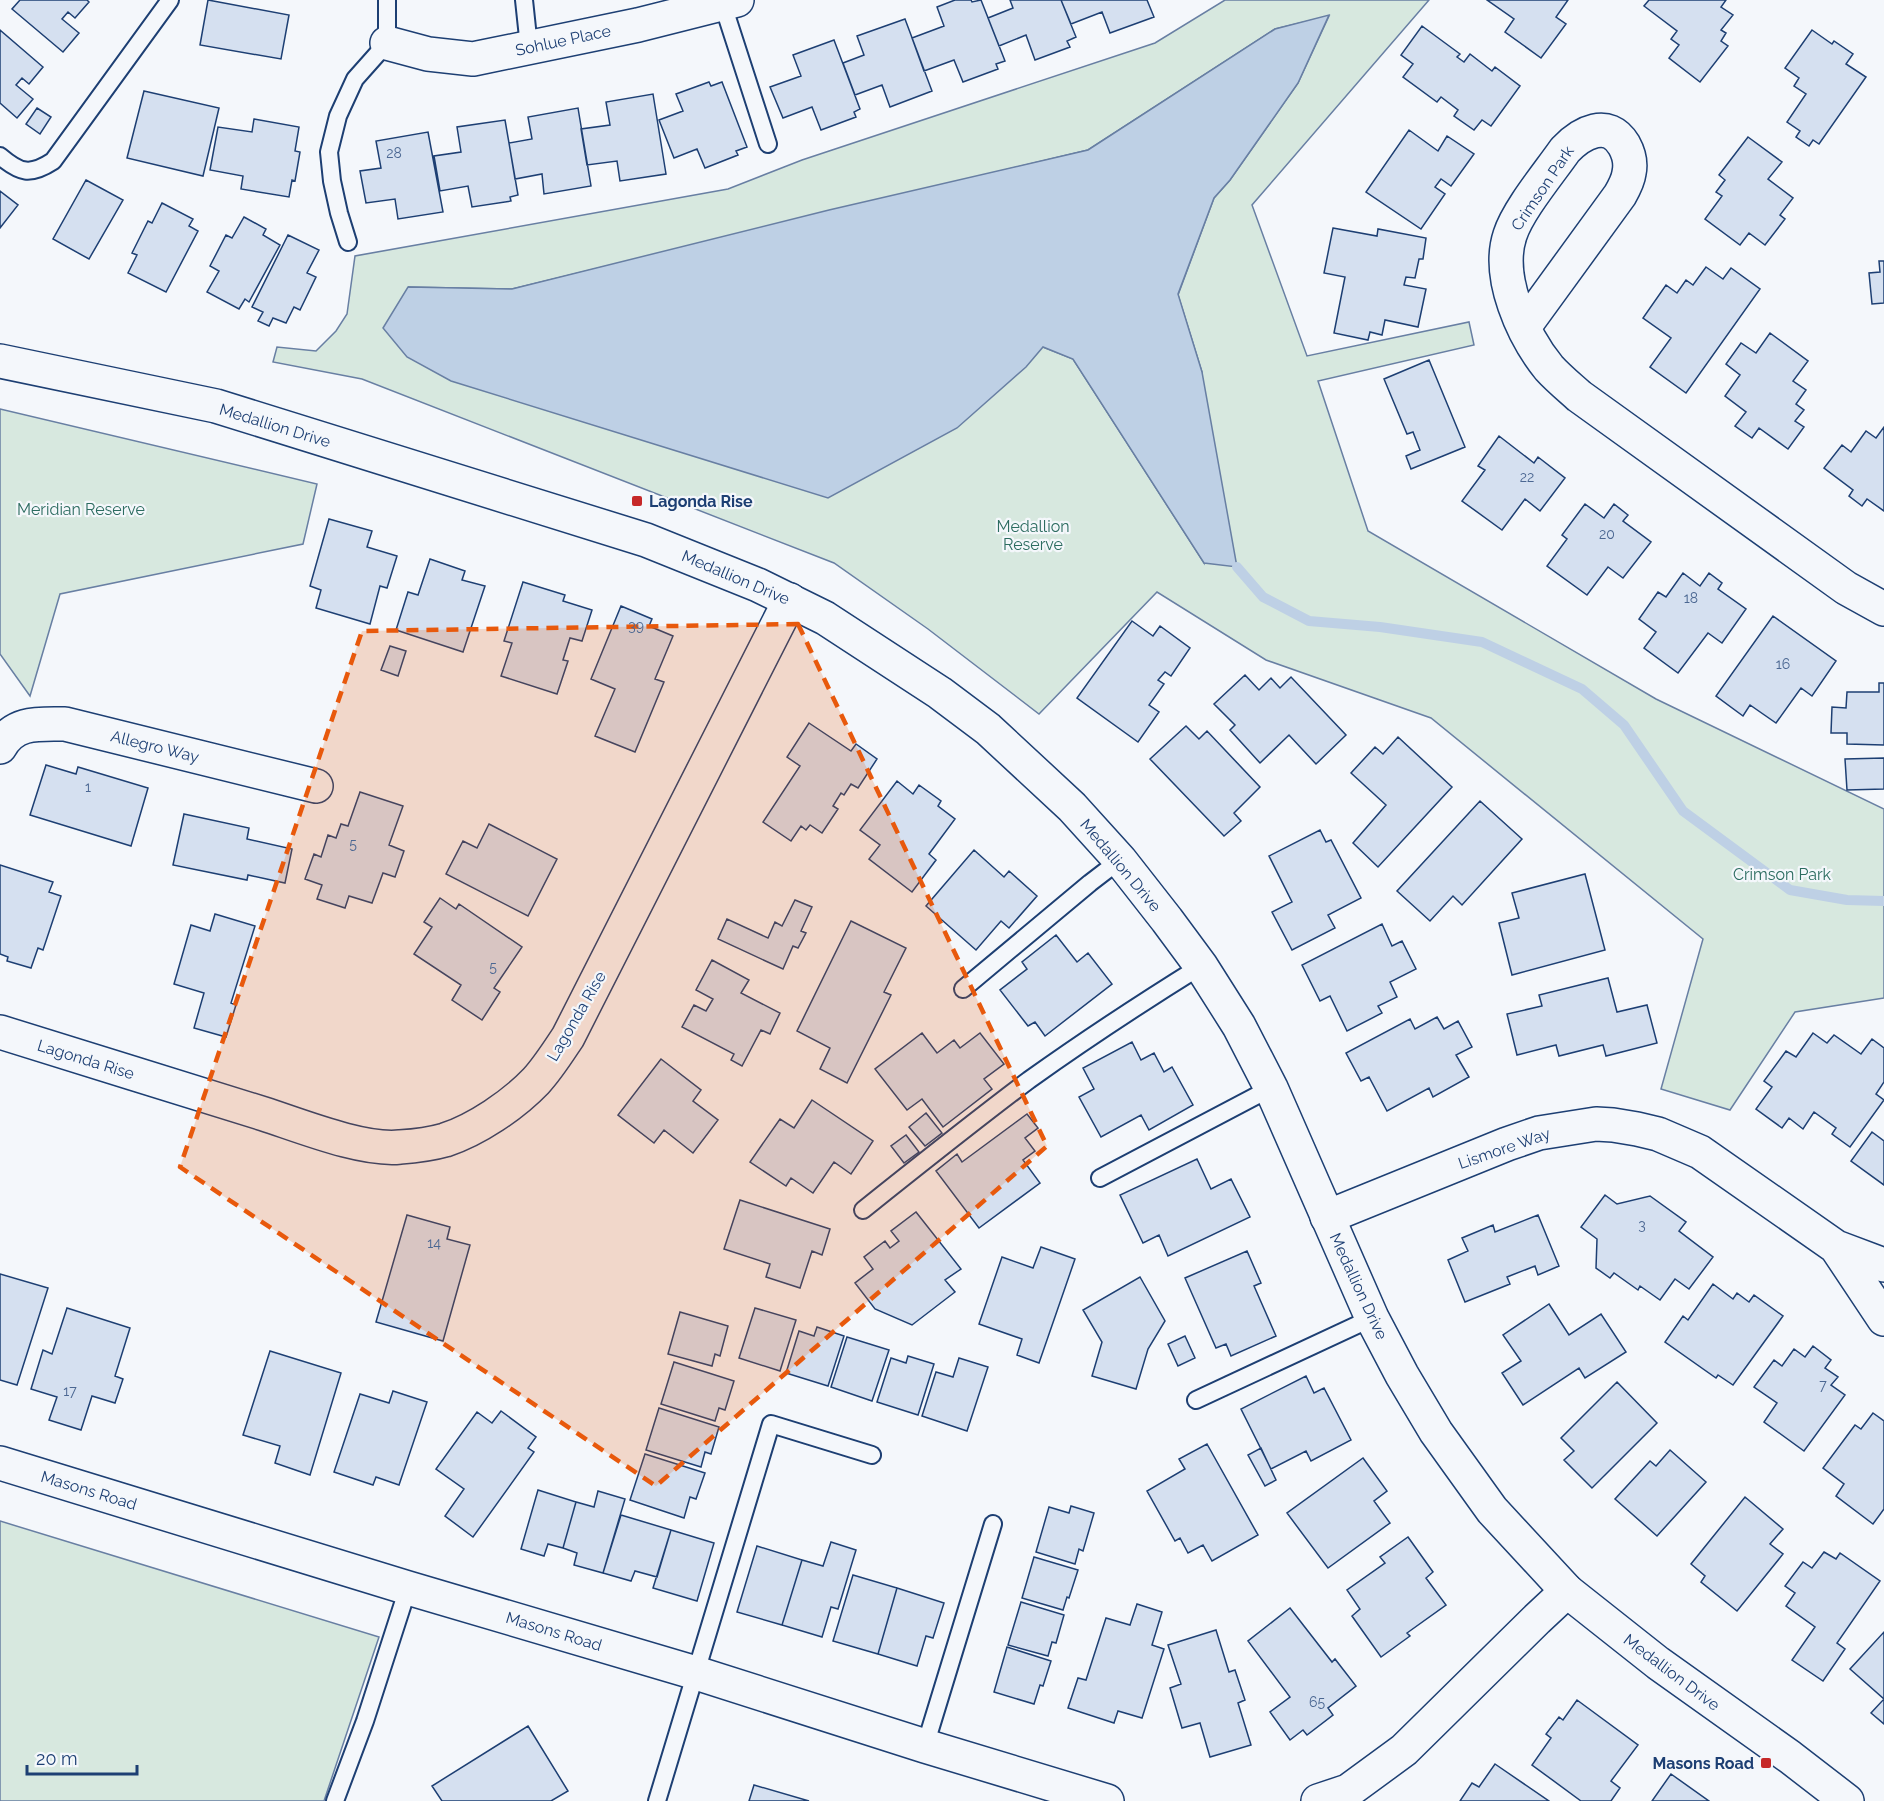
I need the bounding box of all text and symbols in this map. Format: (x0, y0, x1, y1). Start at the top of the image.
street label: Sohlue Place (514, 21, 613, 60)
street label: Crimson Park (1507, 142, 1578, 234)
house number: 28 (386, 145, 402, 161)
street label: Medallion Drive (217, 400, 333, 451)
house number: 22 (1520, 469, 1534, 485)
place label: Lagonda Rise (649, 492, 753, 511)
marker: Lagonda Rise (630, 494, 644, 508)
park label: Meridian Reserve (17, 500, 145, 519)
park label: Medallion Reserve (996, 517, 1070, 554)
house number: 20 (1599, 526, 1615, 542)
street label: Medallion Drive (679, 546, 793, 609)
house number: 18 (1684, 590, 1698, 606)
house number: 39 (628, 618, 644, 634)
house number: 16 (1776, 656, 1790, 672)
street label: Allegro Way (109, 726, 201, 767)
house number: 1 (85, 779, 91, 795)
street label: Medallion Drive (1076, 815, 1165, 916)
house number: 5 (349, 836, 357, 852)
park label: Crimson Park (1733, 865, 1832, 884)
house number: 5 (489, 959, 497, 975)
street label: Lagonda Rise (543, 968, 610, 1065)
street label: Lagonda Rise (35, 1036, 137, 1083)
street label: Lismore Way (1456, 1124, 1553, 1173)
house number: 3 (1638, 1217, 1646, 1233)
street label: Medallion Drive (1326, 1230, 1392, 1342)
house number: 14 (427, 1235, 441, 1251)
house number: 7 (1819, 1377, 1827, 1393)
house number: 17 (63, 1383, 77, 1399)
street label: Masons Road (39, 1467, 139, 1514)
street label: Masons Road (504, 1608, 604, 1655)
street label: Medallion Drive (1620, 1630, 1723, 1715)
house number: 65 (1309, 1694, 1325, 1710)
scale bar (27, 1738, 136, 1776)
text: 20 m (36, 1748, 78, 1769)
place label: Masons Road (1653, 1754, 1754, 1773)
marker: Masons Road (1759, 1756, 1773, 1770)

